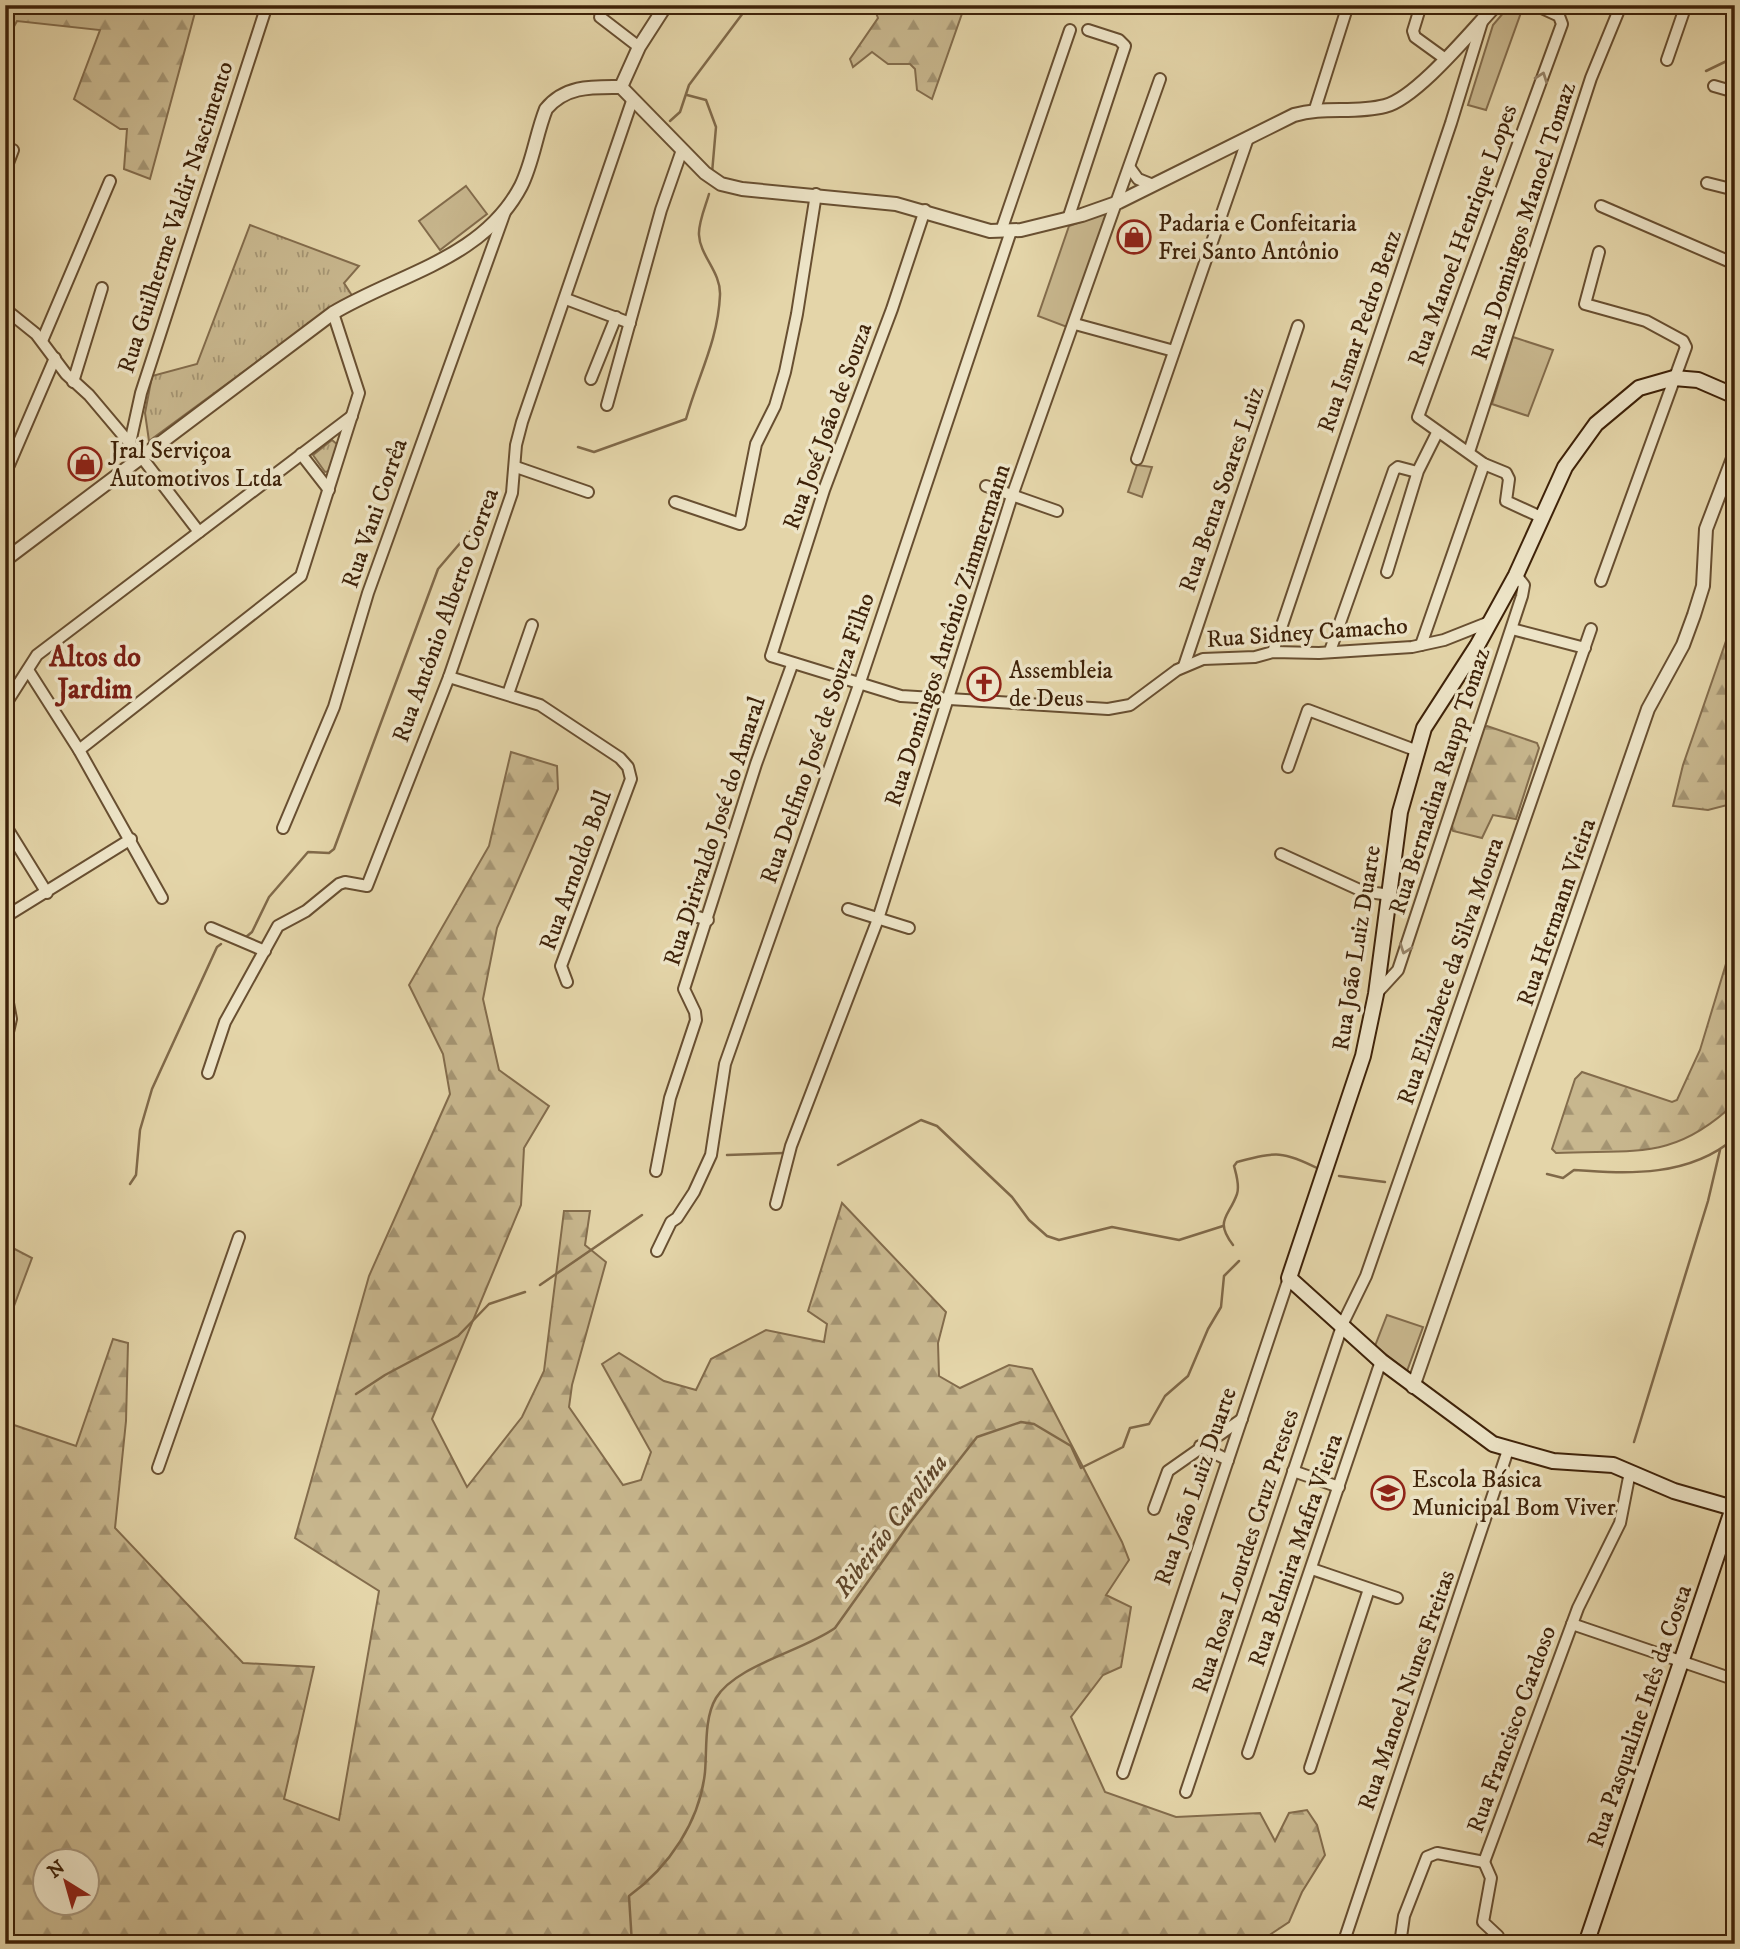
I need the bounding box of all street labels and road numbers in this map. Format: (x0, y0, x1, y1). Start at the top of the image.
street label: Rua Guilherme Valdir Nascimento (111, 58, 241, 377)
street label: Rua Domingos Manoel Tomaz (1465, 78, 1583, 364)
street label: Rua Manoel Henrique Lopes (1402, 100, 1524, 370)
street label: Rua Ismar Pedro Benz (1311, 225, 1409, 437)
street label: Rua José João de Souza (777, 318, 880, 534)
street label: Rua Benta Soares Luiz (1173, 382, 1271, 596)
street label: Rua Vani Corrêa (335, 434, 415, 592)
street label: Rua Domingos Antônio Zimmermann (878, 460, 1018, 810)
street label: Rua Antônio Alberto Correa (386, 483, 506, 746)
street label: Rua Delfino José de Souza Filho (754, 589, 882, 888)
street label: Rua Sidney Camacho (1206, 611, 1409, 655)
street label: Rua Bernadina Raupp Tomaz (1383, 644, 1497, 918)
street label: Rua Dirivaldo José do Amaral (657, 692, 773, 970)
street label: Rua Arnoldo Boll (533, 785, 619, 955)
street label: Rua Hermann Vieira (1511, 814, 1603, 1010)
street label: Rua Elizabete da Silva Moura (1391, 833, 1511, 1109)
street label: Rua João Luiz Duarte (1326, 843, 1388, 1053)
street label: Rua João Luiz Duarte (1148, 1383, 1244, 1589)
street label: Rua Rosa Lourdes Cruz Prestes (1186, 1406, 1306, 1697)
street label: Rua Belmira Mafra Vieira (1242, 1429, 1350, 1671)
street label: Rua Manoel Nunes Freitas (1352, 1566, 1462, 1814)
street label: Rua Pasqualine Inês da Costa (1581, 1580, 1699, 1852)
street label: Rua Francisco Cardoso (1461, 1622, 1563, 1837)

